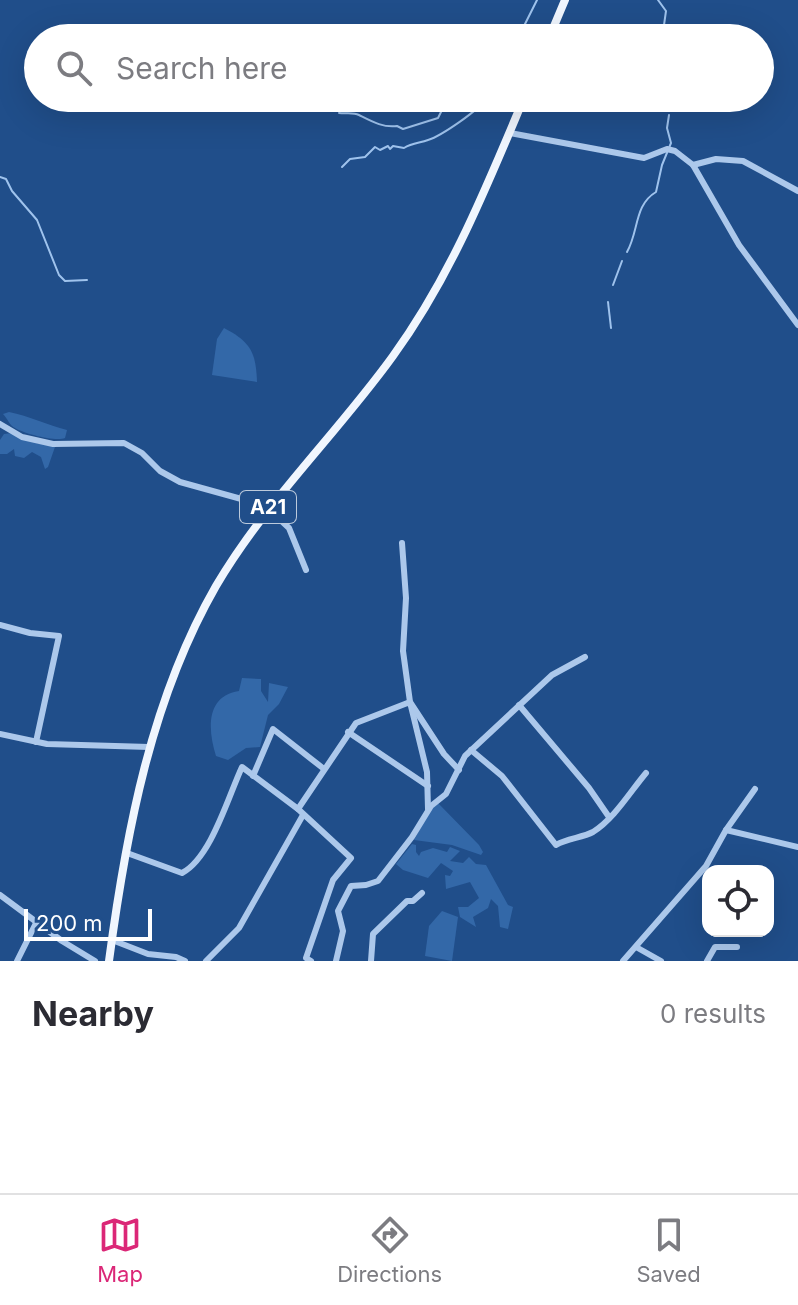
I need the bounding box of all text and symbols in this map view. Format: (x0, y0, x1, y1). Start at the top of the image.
search box (24, 24, 774, 112)
icon: search (52, 46, 96, 90)
text: Search here (116, 50, 288, 86)
road number: A21 (240, 491, 296, 523)
map controls (702, 865, 774, 937)
button: locate (702, 865, 774, 937)
scale bar (24, 905, 152, 941)
text: 200 m (36, 910, 103, 936)
text: Nearby (32, 993, 154, 1034)
text: 0 results (660, 998, 766, 1029)
tab: Map (97, 1213, 143, 1287)
tab: Directions (337, 1213, 442, 1287)
tab: Saved (636, 1213, 701, 1287)

